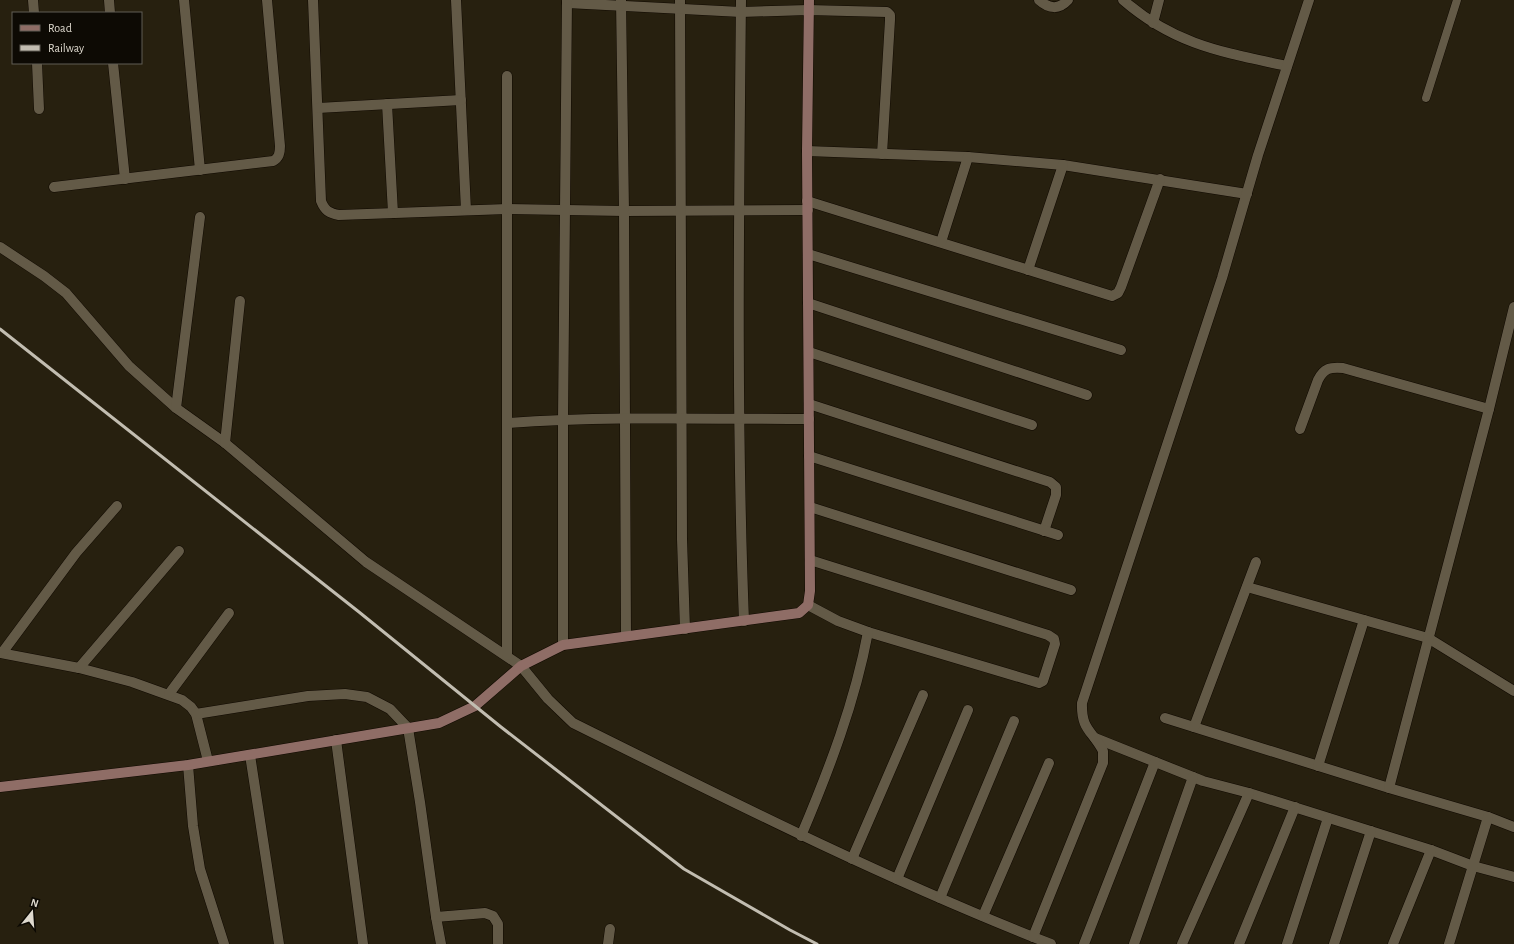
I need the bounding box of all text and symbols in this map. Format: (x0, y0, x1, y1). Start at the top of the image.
legend (12, 12, 142, 64)
text: Road (48, 22, 72, 34)
text: Railway (48, 42, 84, 55)
north arrow (12, 892, 52, 932)
text: N (30, 897, 40, 909)

